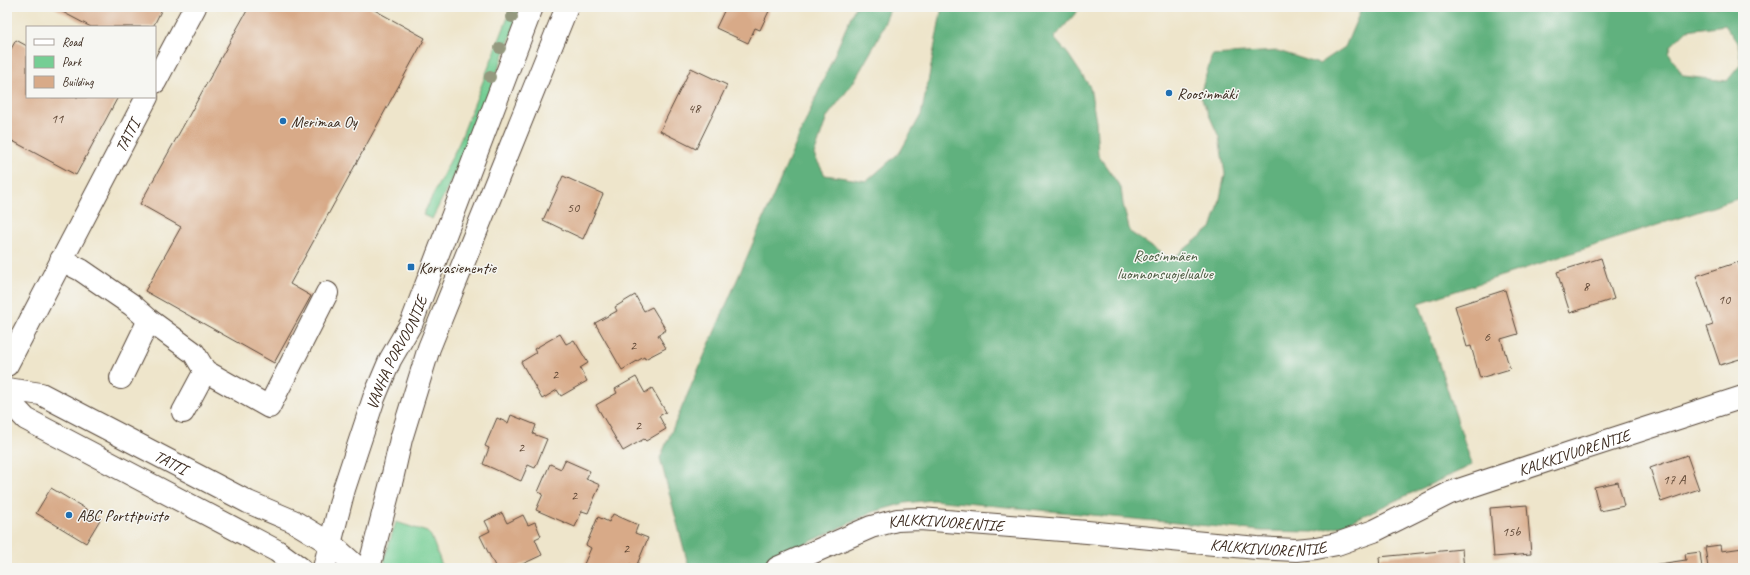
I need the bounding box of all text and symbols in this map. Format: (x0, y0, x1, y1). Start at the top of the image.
legend (26, 26, 156, 98)
text: Road (62, 34, 84, 50)
text: Park (62, 54, 83, 70)
text: Building (62, 74, 94, 90)
place label: Roosinmäki (1177, 84, 1239, 104)
marker: Roosinmäki (1164, 88, 1174, 98)
house number: 48 (688, 100, 702, 117)
house number: 11 (51, 110, 64, 127)
place label: Merimaa Oy (291, 112, 359, 132)
street label: TATTI (111, 113, 146, 156)
marker: Merimaa Oy (278, 116, 288, 126)
house number: 50 (567, 199, 581, 216)
park label: Roosinmäen luonnonsuojelualue (1117, 246, 1215, 284)
place label: Korvasienentie (419, 258, 498, 278)
marker: Korvasienentie (406, 262, 416, 272)
house number: 8 (1583, 278, 1591, 295)
street label: VANHA PORVOONTIE (362, 291, 433, 412)
house number: 10 (1718, 291, 1732, 308)
house number: 6 (1484, 328, 1491, 345)
house number: 2 (630, 337, 638, 354)
house number: 2 (552, 366, 560, 383)
house number: 2 (635, 417, 643, 434)
street label: KALKKIVUORENTIE (1516, 425, 1635, 481)
house number: 2 (518, 439, 526, 456)
street label: TATTI (151, 446, 194, 481)
house number: 17 A (1662, 471, 1686, 488)
house number: 2 (571, 487, 579, 504)
place label: ABC Porttipuisto (77, 506, 170, 526)
marker: ABC Porttipuisto (64, 510, 74, 520)
street label: KALKKIVUORENTIE (885, 510, 1007, 537)
house number: 15b (1502, 523, 1521, 540)
street label: KALKKIVUORENTIE (1209, 535, 1331, 561)
house number: 2 (623, 540, 631, 557)

